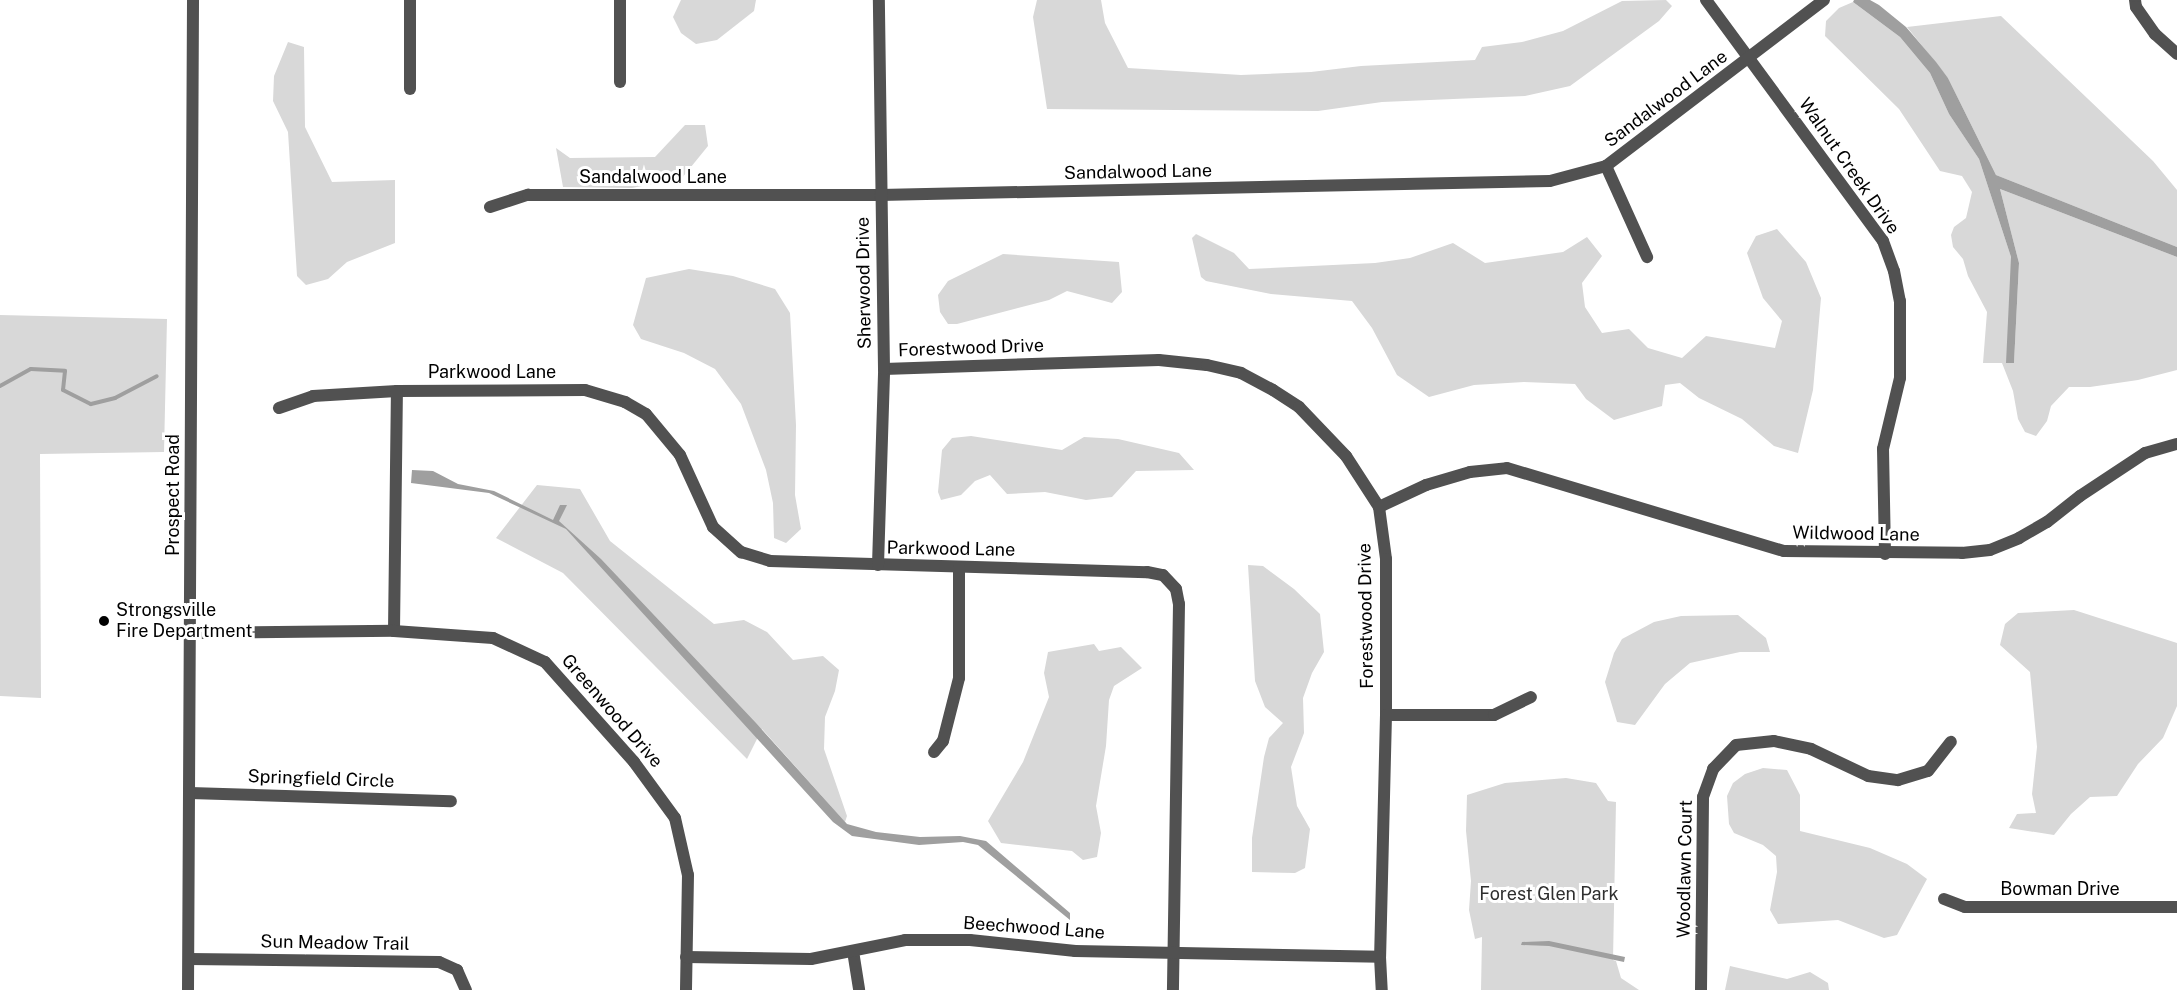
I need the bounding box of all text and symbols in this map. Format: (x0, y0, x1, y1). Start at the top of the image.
street label: Sandalwood Lane (1600, 46, 1732, 152)
street label: Walnut Creek Drive (1794, 94, 1904, 238)
street label: Sandalwood Lane (1064, 160, 1212, 184)
street label: Sandalwood Lane (579, 166, 727, 188)
street label: Sherwood Drive (852, 217, 876, 349)
street label: Forestwood Drive (898, 335, 1044, 361)
street label: Parkwood Lane (428, 361, 556, 383)
street label: Prospect Road (162, 434, 184, 556)
street label: Wildwood Lane (1792, 522, 1920, 546)
street label: Parkwood Lane (887, 537, 1015, 561)
street label: Forestwood Drive (1354, 543, 1378, 689)
place label: Strongsville Fire Department (116, 600, 253, 642)
marker: Strongsville Fire Department (97, 614, 111, 628)
street label: Greenwood Drive (557, 650, 667, 772)
street label: Springfield Circle (247, 766, 395, 792)
street label: Woodlawn Court (1673, 800, 1697, 938)
street label: Bowman Drive (2000, 878, 2120, 900)
park label: Forest Glen Park (1479, 883, 1619, 905)
street label: Beechwood Lane (962, 912, 1106, 944)
street label: Sun Meadow Trail (260, 931, 410, 955)

